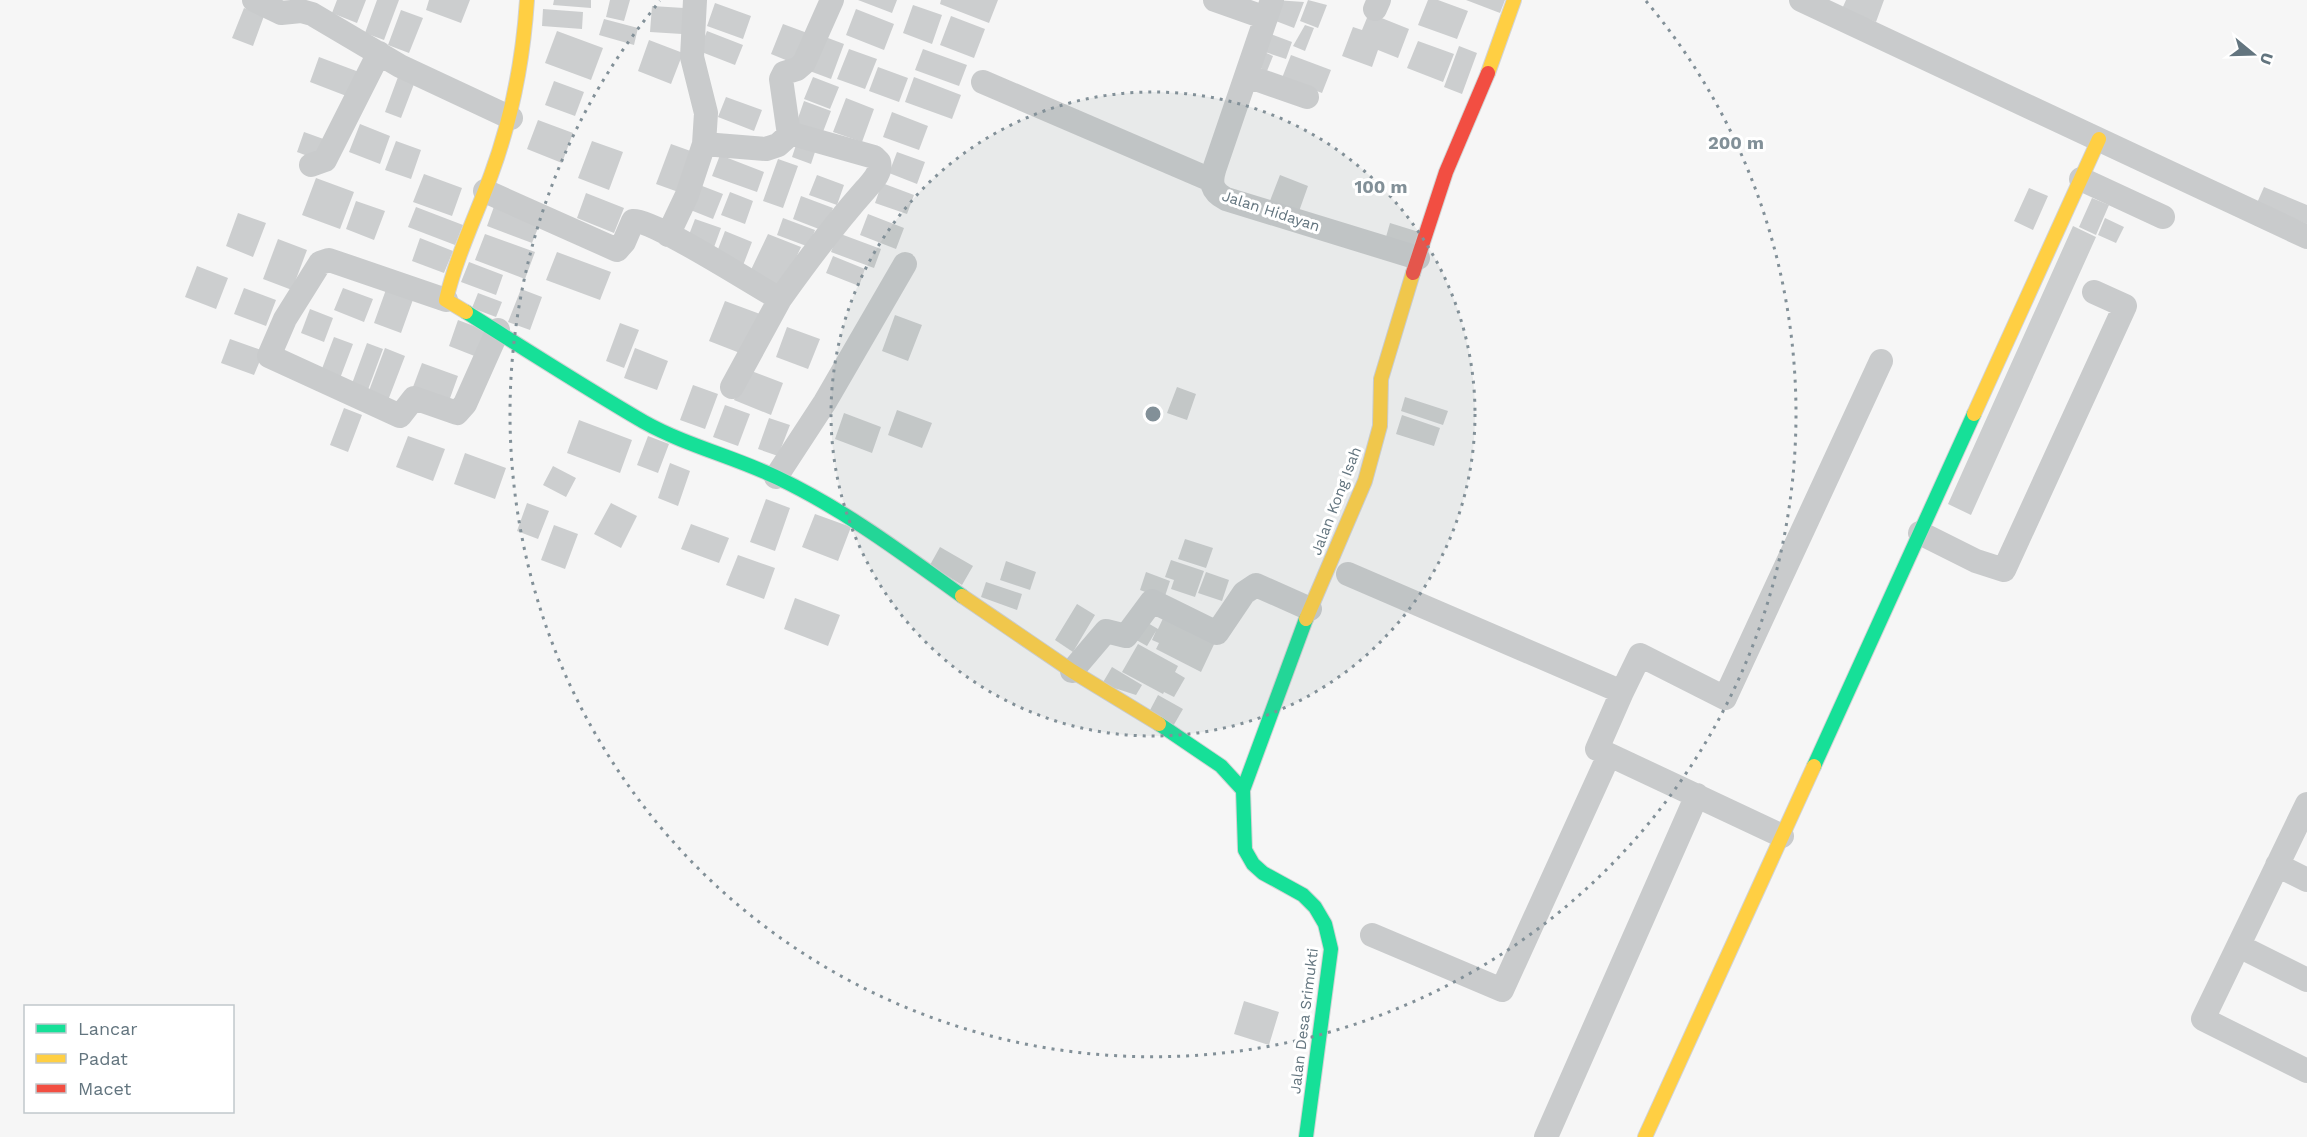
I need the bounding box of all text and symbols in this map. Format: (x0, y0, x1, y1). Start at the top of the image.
north arrow (2223, 24, 2283, 84)
text: U (2256, 50, 2278, 67)
text: 200 m (1708, 132, 1764, 153)
text: 100 m (1354, 176, 1408, 197)
street label: Jalan Hidayan (1220, 187, 1322, 235)
centre of rings (1143, 404, 1163, 424)
street label: Jalan Kong Isah (1307, 444, 1365, 558)
street label: Jalan Desa Srimukti (1286, 947, 1322, 1095)
legend (24, 1005, 234, 1113)
text: Lancar (78, 1018, 138, 1039)
text: Padat (78, 1048, 128, 1069)
text: Macet (78, 1078, 132, 1099)

